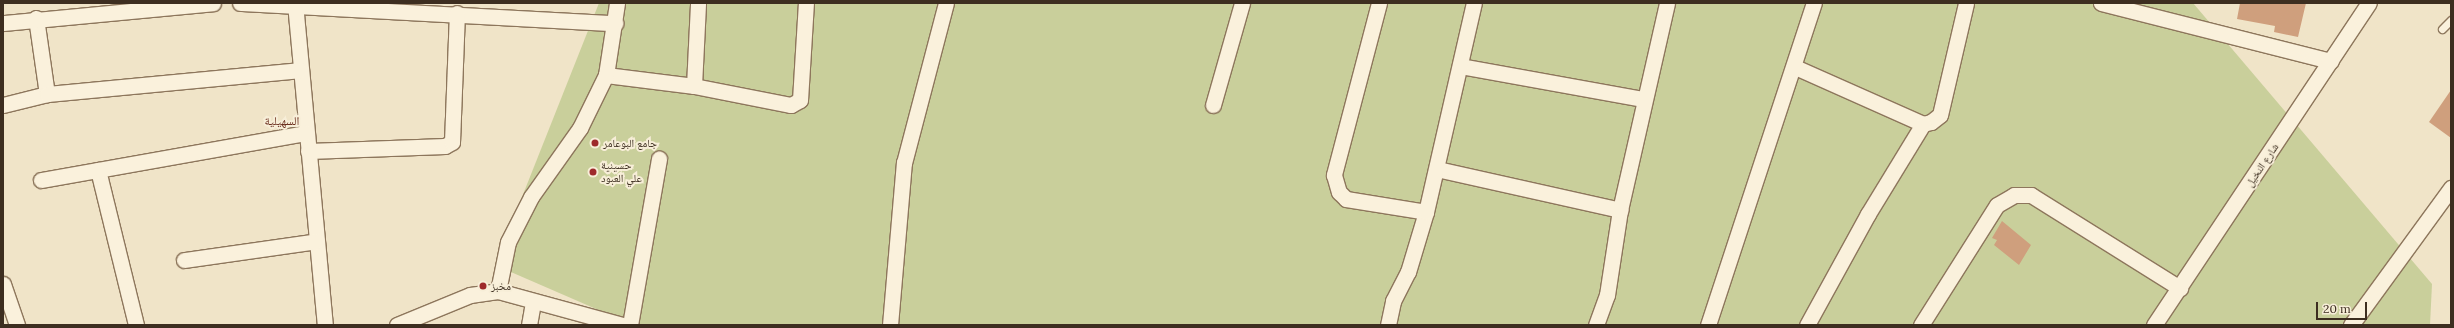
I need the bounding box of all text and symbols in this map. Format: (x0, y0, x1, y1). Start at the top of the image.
district label: السهيلية (265, 114, 299, 128)
place label: جامع البوعامر (603, 136, 657, 150)
marker: جامع البوعامر (590, 138, 600, 148)
street label: شارع النخيل (2243, 141, 2281, 189)
place label: حسينية علي العبود (601, 159, 642, 185)
marker: حسينية علي العبود (588, 167, 598, 177)
place label: مخبز (491, 279, 511, 293)
marker: مخبز (478, 281, 488, 291)
scale bar (2318, 294, 2369, 320)
text: 20 m (2323, 301, 2351, 316)

